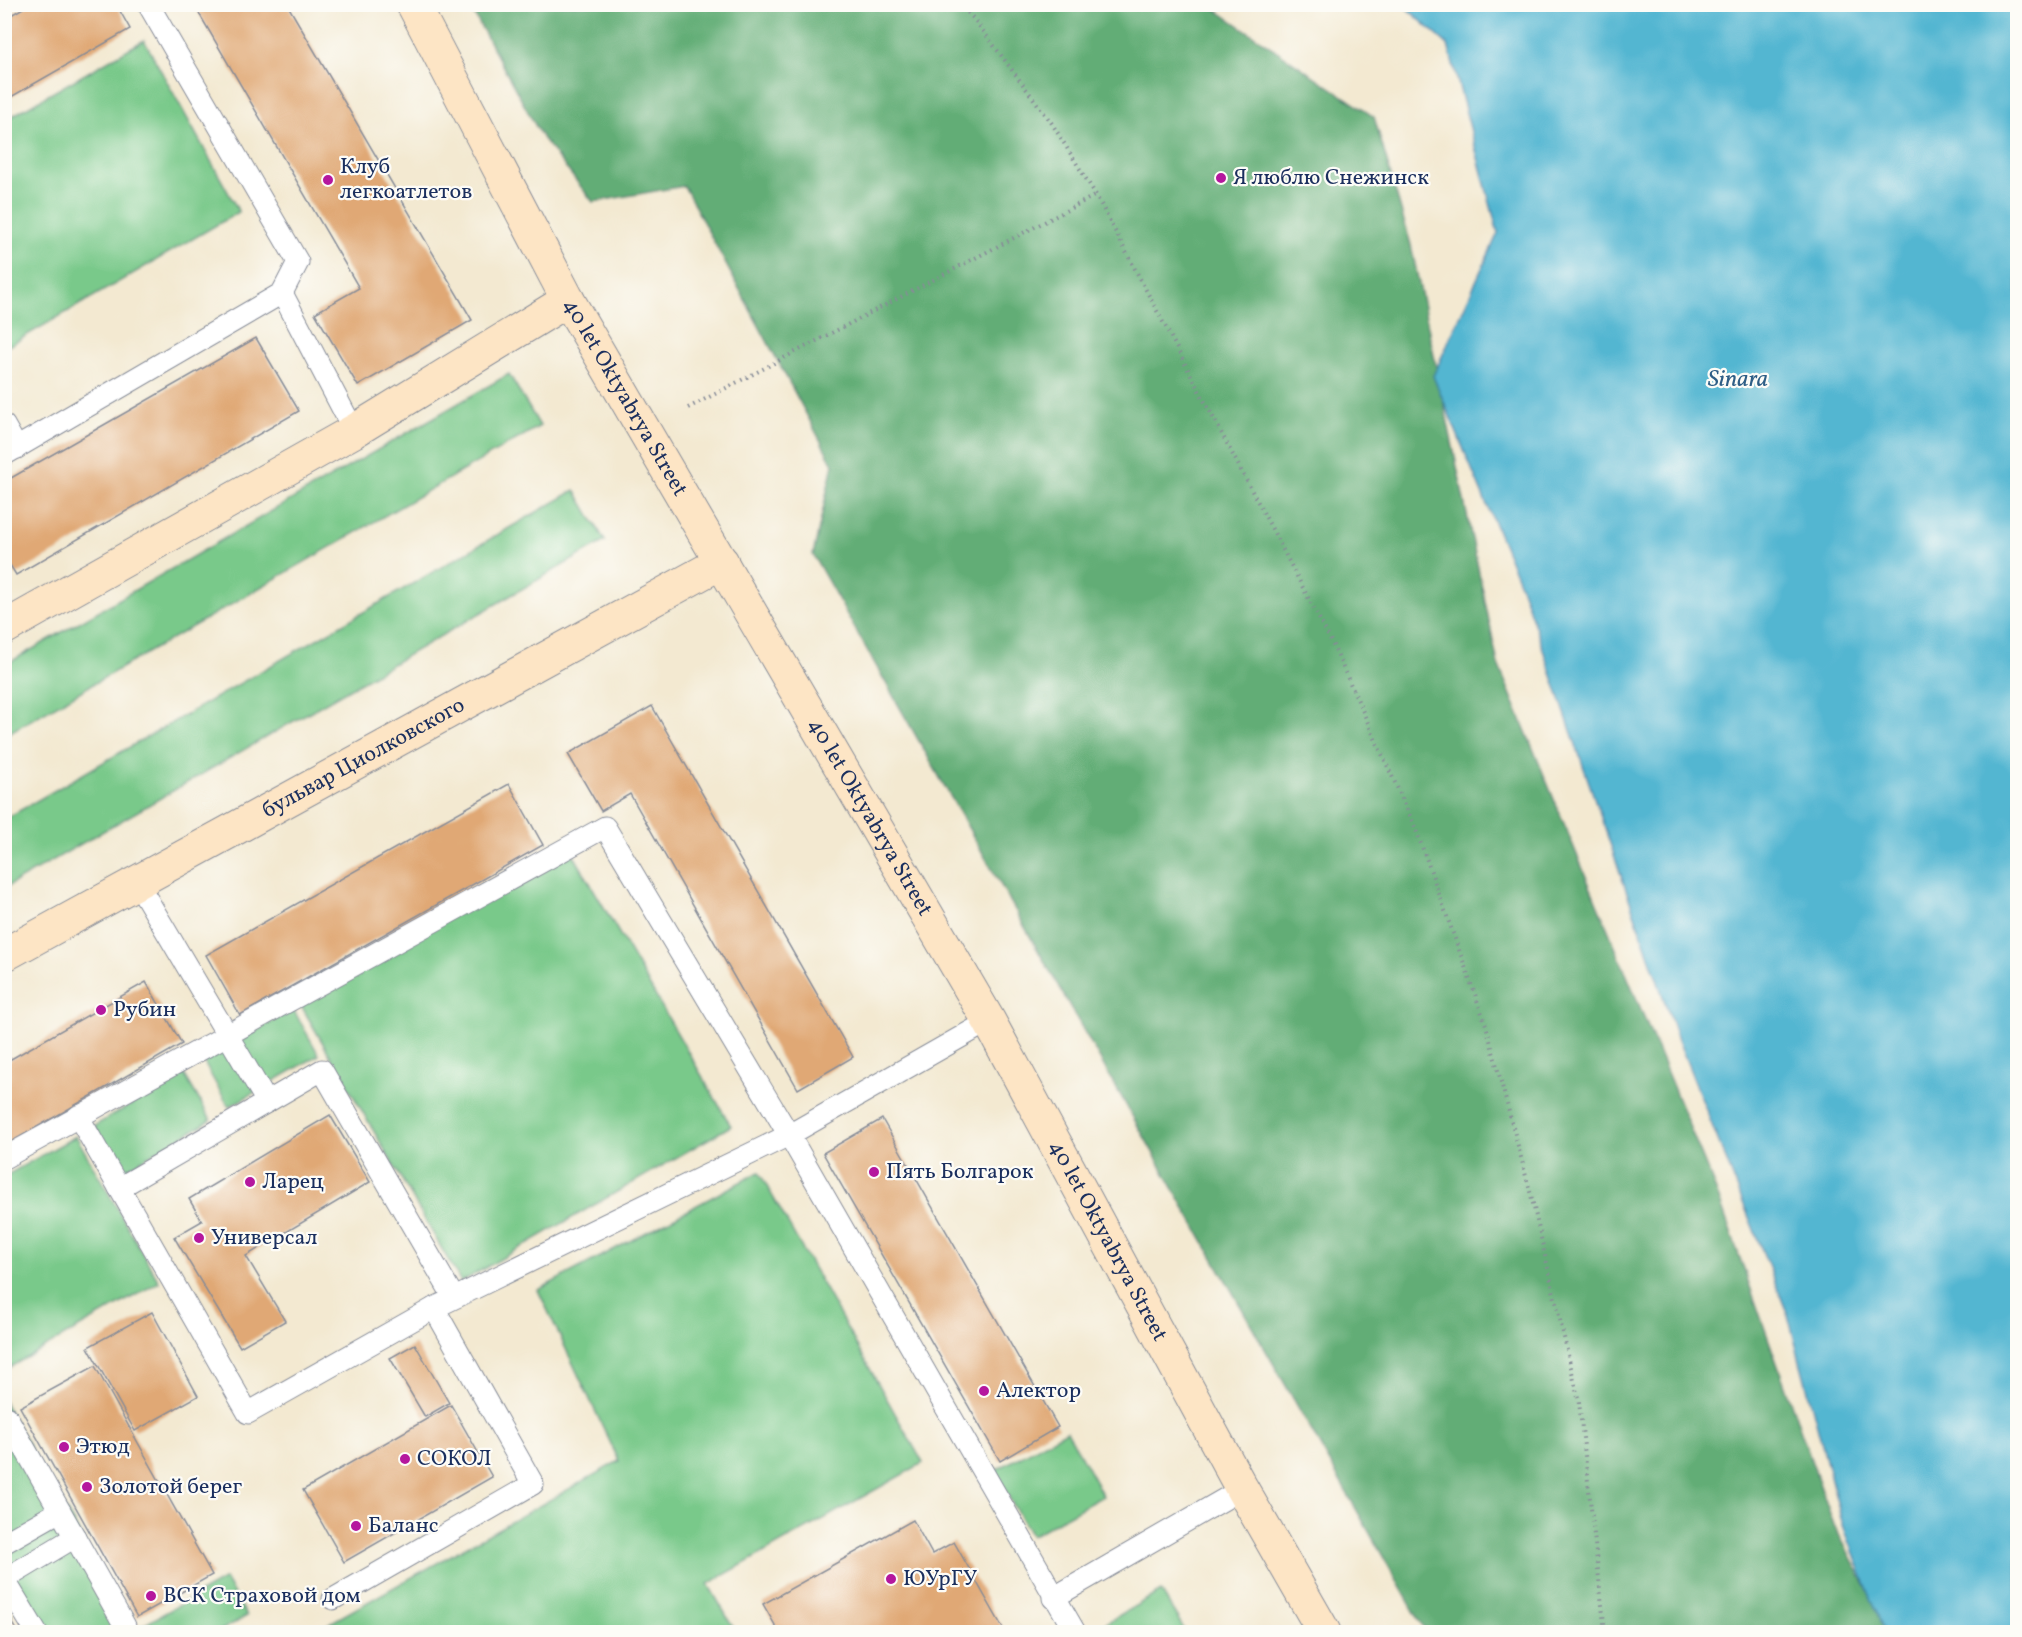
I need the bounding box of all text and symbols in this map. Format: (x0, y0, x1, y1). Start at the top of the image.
place label: Клуб легкоатлетов (340, 152, 472, 208)
place label: Я люблю Снежинск (1233, 163, 1429, 194)
marker: Я люблю Снежинск (1214, 171, 1228, 185)
marker: Клуб легкоатлетов (321, 173, 335, 187)
street label: 40 let Oktyabrya Street (555, 293, 695, 502)
water label: Sinara (1708, 363, 1768, 397)
street label: бульвар Циолковского (257, 690, 471, 826)
street label: 40 let Oktyabrya Street (800, 712, 940, 922)
place label: Рубин (113, 995, 176, 1026)
marker: Рубин (94, 1003, 108, 1017)
street label: 40 let Oktyabrya Street (1041, 1135, 1175, 1347)
place label: Пять Болгарок (886, 1157, 1034, 1188)
marker: Пять Болгарок (867, 1165, 881, 1179)
place label: Ларец (262, 1167, 324, 1198)
marker: Ларец (243, 1175, 257, 1189)
place label: Универсал (211, 1223, 318, 1254)
marker: Универсал (192, 1231, 206, 1245)
place label: Алектор (996, 1376, 1081, 1407)
marker: Алектор (977, 1384, 991, 1398)
place label: Этюд (76, 1432, 130, 1463)
marker: Этюд (57, 1440, 71, 1454)
place label: СОКОЛ (417, 1444, 492, 1475)
marker: СОКОЛ (398, 1452, 412, 1466)
place label: Золотой берег (99, 1472, 242, 1503)
marker: Золотой берег (80, 1480, 94, 1494)
place label: Баланс (368, 1511, 439, 1542)
marker: Баланс (349, 1519, 363, 1533)
place label: ЮУрГУ (903, 1564, 977, 1595)
marker: ЮУрГУ (884, 1572, 898, 1586)
place label: ВСК Страховой дом (163, 1581, 361, 1612)
marker: ВСК Страховой дом (144, 1589, 158, 1603)

